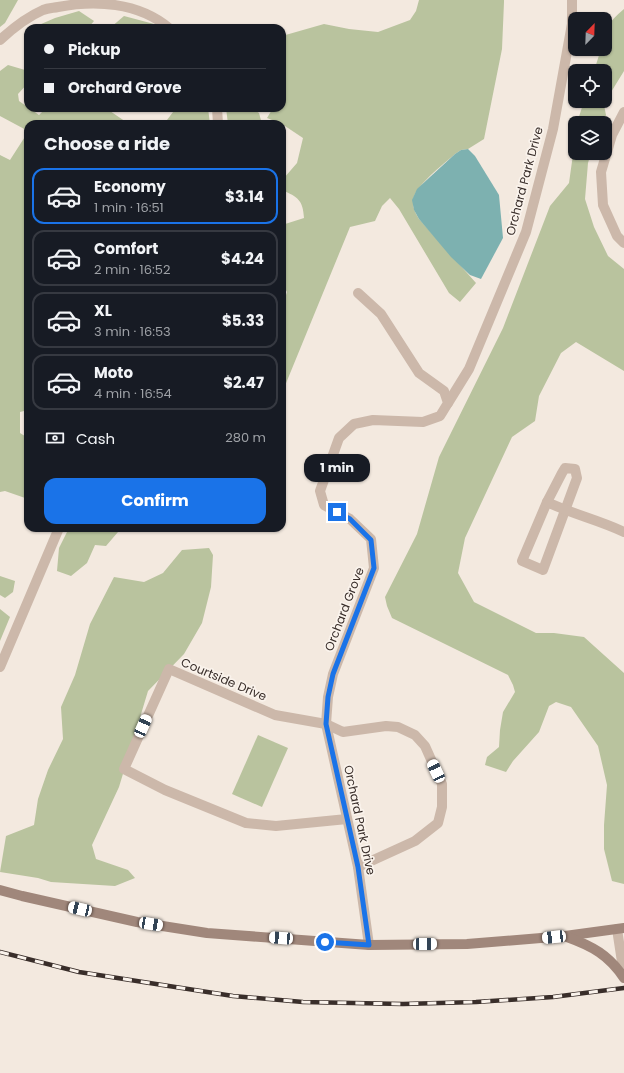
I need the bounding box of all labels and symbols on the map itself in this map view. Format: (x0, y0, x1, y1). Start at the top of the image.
north arrow (568, 12, 612, 56)
street label: Orchard Park Drive (501, 125, 547, 237)
callout: 1 min (304, 454, 370, 482)
route end (328, 503, 346, 521)
street label: Orchard Grove (320, 565, 368, 653)
street label: Courtside Drive (179, 653, 269, 705)
car (133, 713, 153, 739)
car (425, 758, 447, 784)
street label: Orchard Park Drive (340, 764, 380, 876)
car (67, 900, 93, 918)
car (138, 916, 164, 932)
car (541, 930, 567, 944)
car (269, 931, 293, 945)
route start (316, 933, 334, 951)
car (413, 938, 437, 950)

